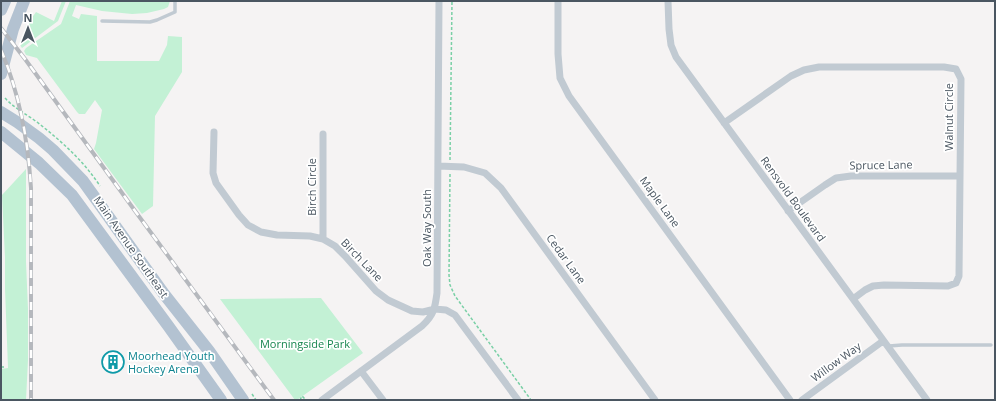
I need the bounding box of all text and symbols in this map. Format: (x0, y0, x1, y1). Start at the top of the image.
north arrow (8, 8, 48, 48)
text: N (24, 10, 32, 25)
street label: Walnut Circle (941, 83, 956, 151)
street label: Rensvold Boulevard (757, 153, 829, 244)
street label: Spruce Lane (849, 156, 913, 173)
street label: Birch Circle (304, 158, 319, 216)
street label: Maple Lane (637, 173, 684, 230)
street label: Oak Way South (419, 189, 434, 267)
street label: Main Avenue Southeast (91, 193, 172, 301)
street label: Cedar Lane (543, 231, 590, 287)
street label: Birch Lane (338, 235, 387, 284)
park label: Morningside Park (260, 336, 350, 351)
street label: Willow Way (808, 338, 864, 385)
place label: Moorhead Youth Hockey Arena (128, 348, 214, 376)
building icon: Moorhead Youth Hockey Arena (100, 349, 126, 375)

